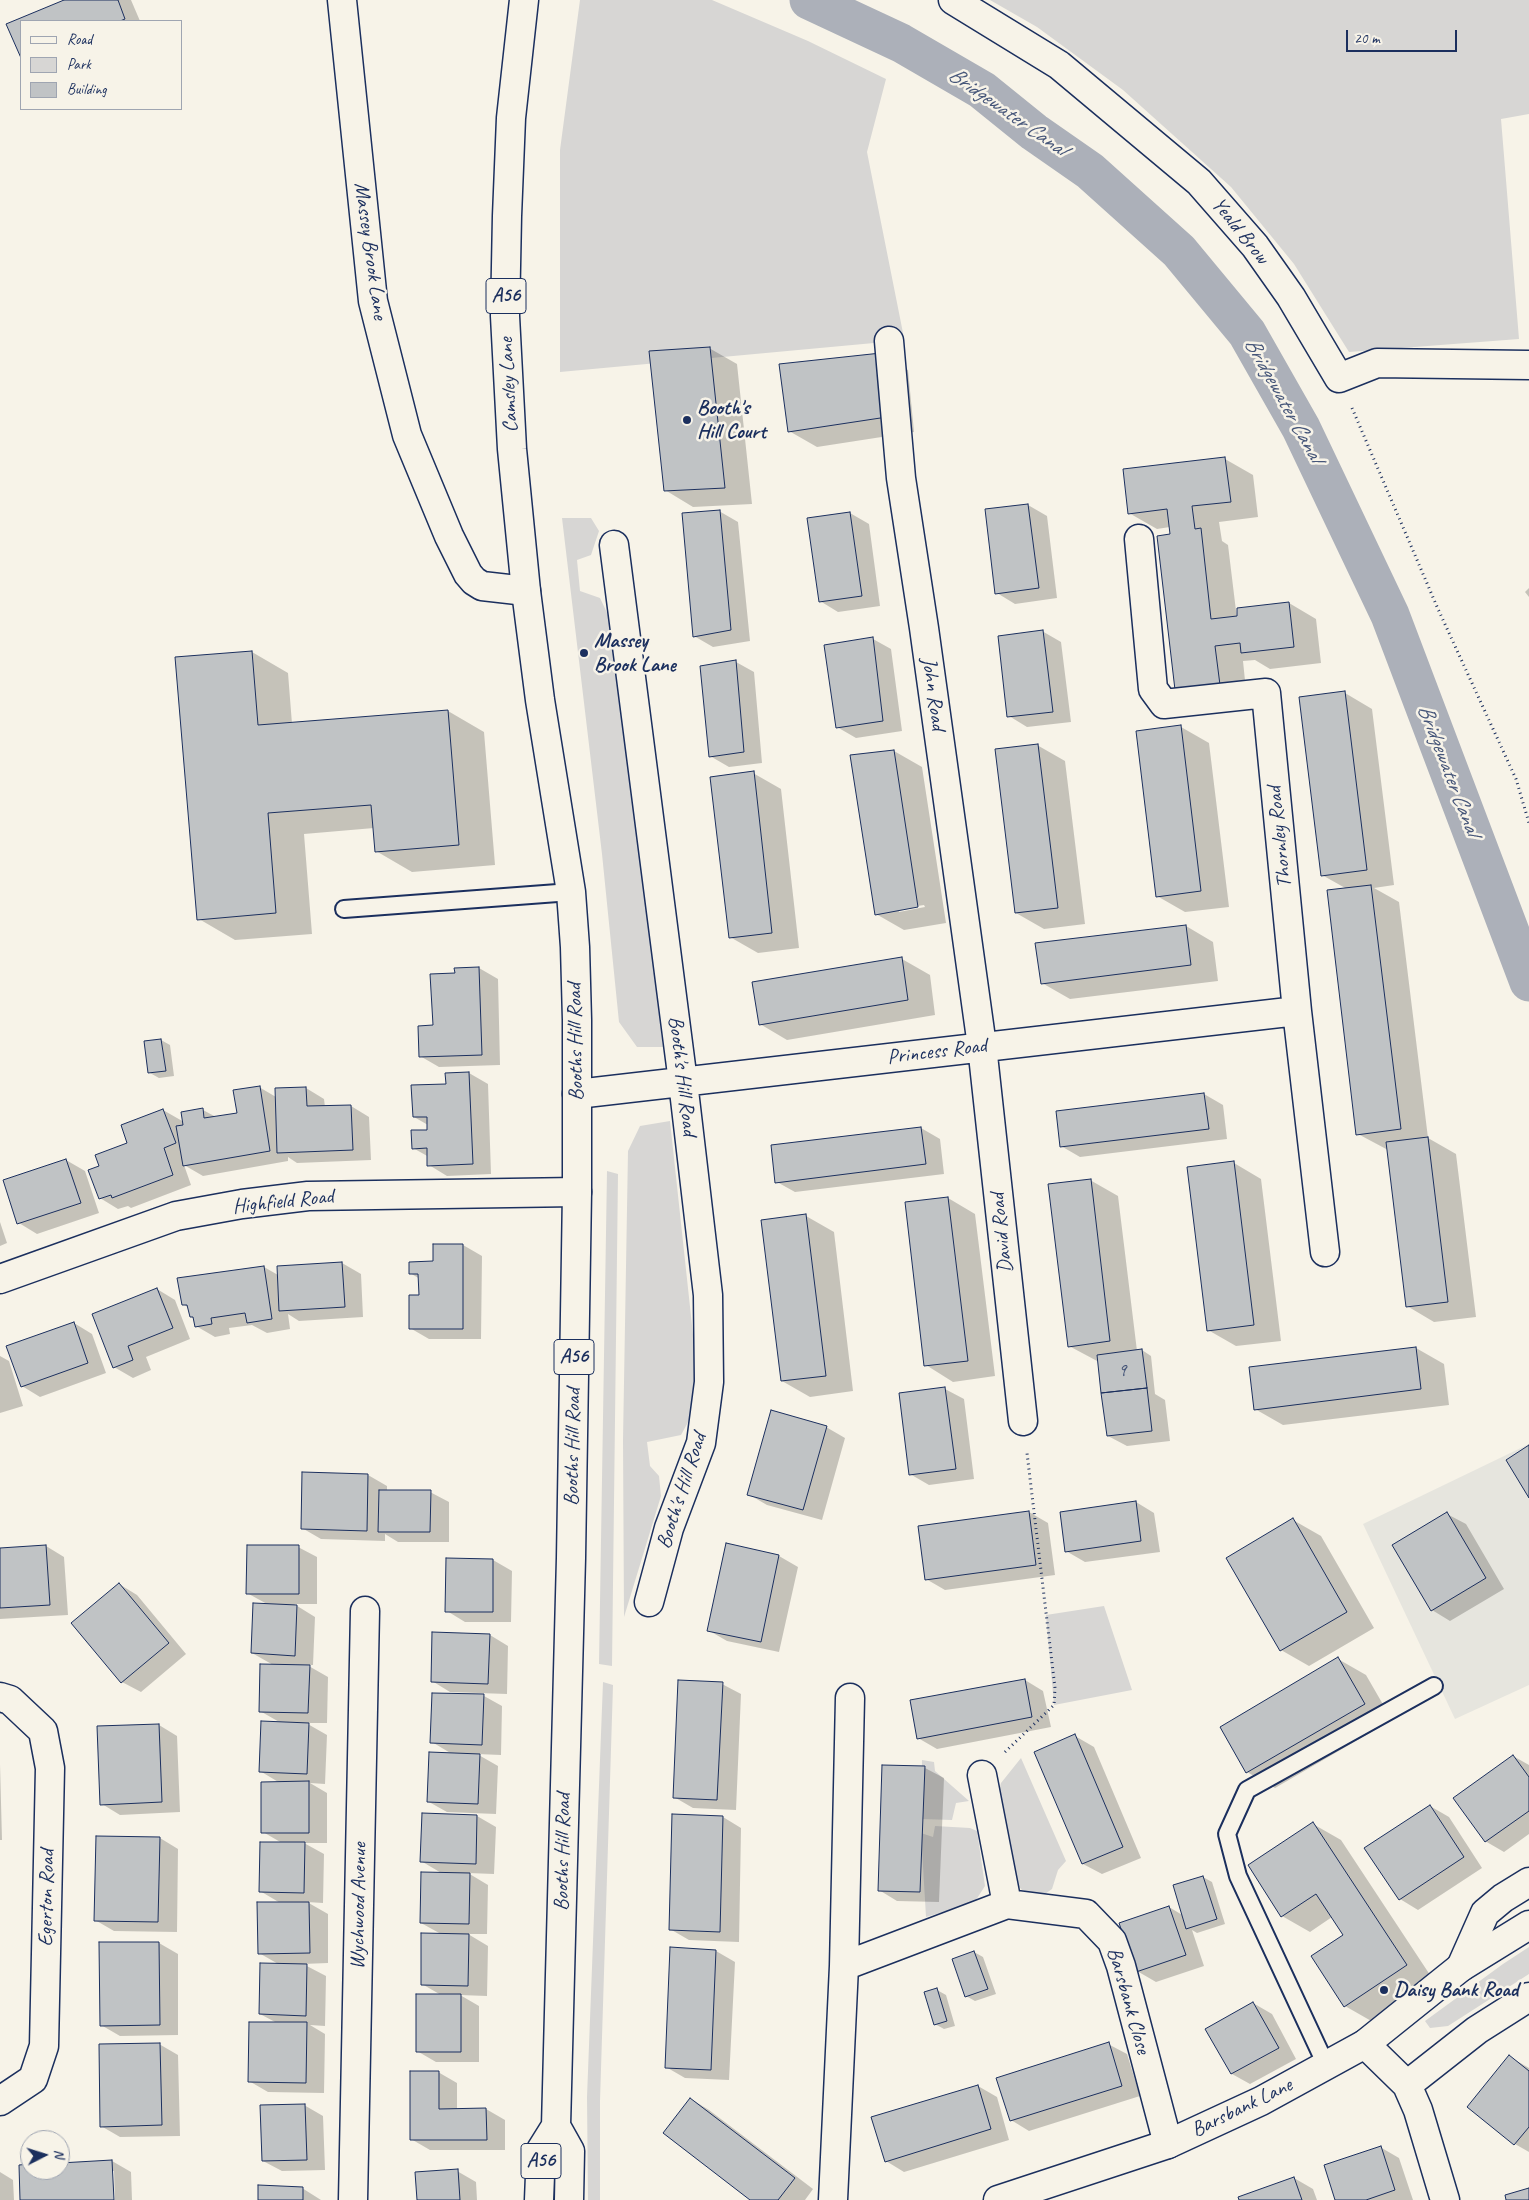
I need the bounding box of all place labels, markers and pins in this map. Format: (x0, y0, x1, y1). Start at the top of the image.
place label: Booth's Hill Court (697, 395, 766, 445)
marker: Booth's Hill Court (681, 414, 693, 426)
place label: Massey Brook Lane (594, 628, 676, 678)
marker: Massey Brook Lane (578, 647, 590, 659)
place label: Daisy Bank Road (1394, 1977, 1518, 2003)
marker: Daisy Bank Road (1378, 1984, 1390, 1996)

